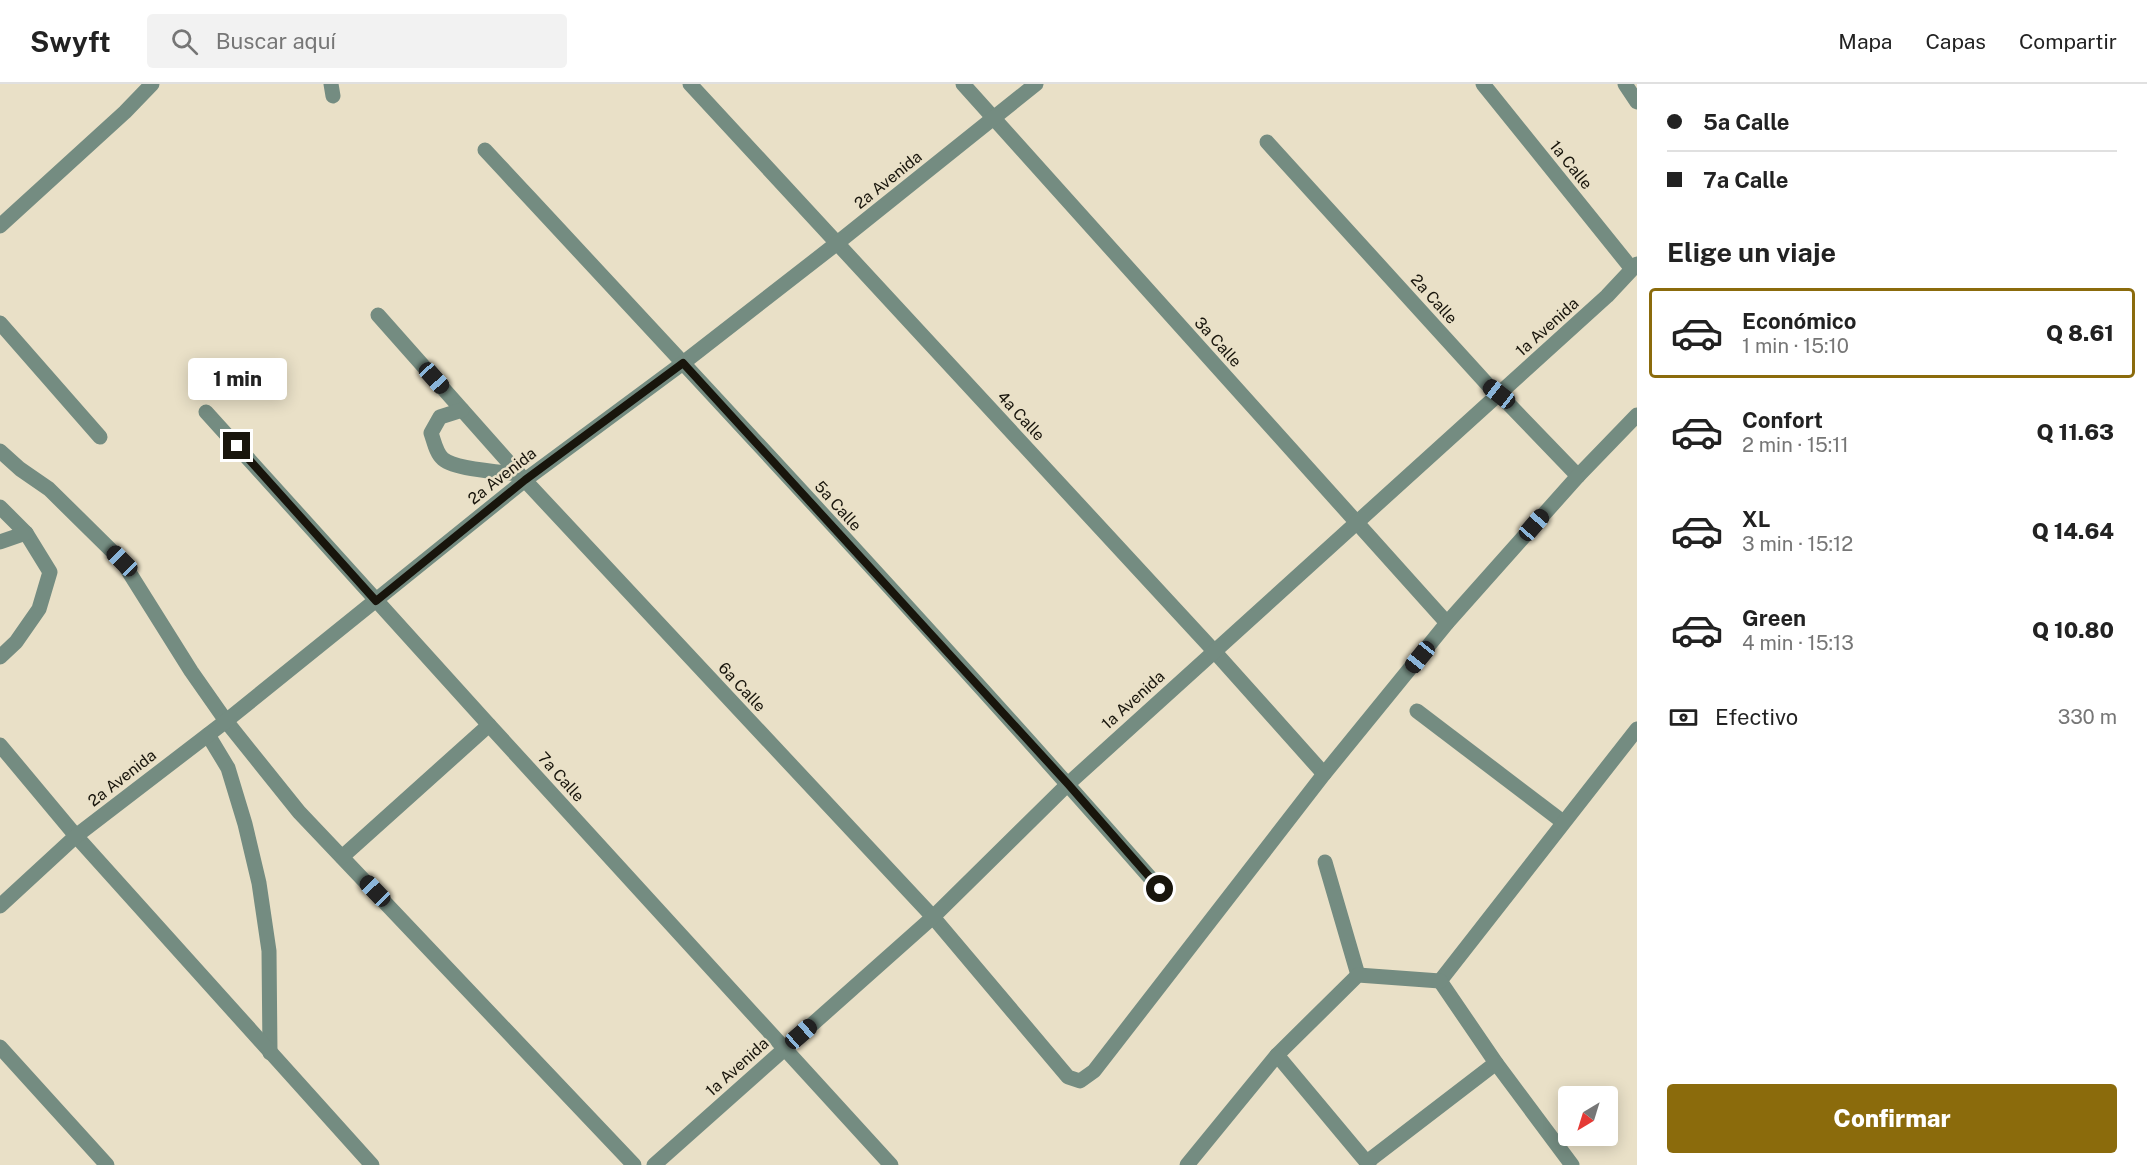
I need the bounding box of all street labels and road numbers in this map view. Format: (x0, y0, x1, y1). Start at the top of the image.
street label: 1a Calle (1546, 137, 1596, 193)
street label: 2a Avenida (850, 147, 926, 213)
street label: 2a Calle (1407, 270, 1461, 328)
street label: 1a Avenida (1512, 294, 1582, 360)
street label: 3a Calle (1191, 313, 1245, 371)
street label: 4a Calle (993, 387, 1049, 445)
street label: 2a Avenida (464, 444, 540, 508)
street label: 5a Calle (811, 477, 865, 535)
street label: 6a Calle (714, 658, 770, 716)
street label: 1a Avenida (1098, 667, 1168, 733)
street label: 2a Avenida (84, 746, 160, 810)
street label: 7a Calle (534, 748, 588, 806)
street label: 1a Avenida (702, 1034, 772, 1100)

